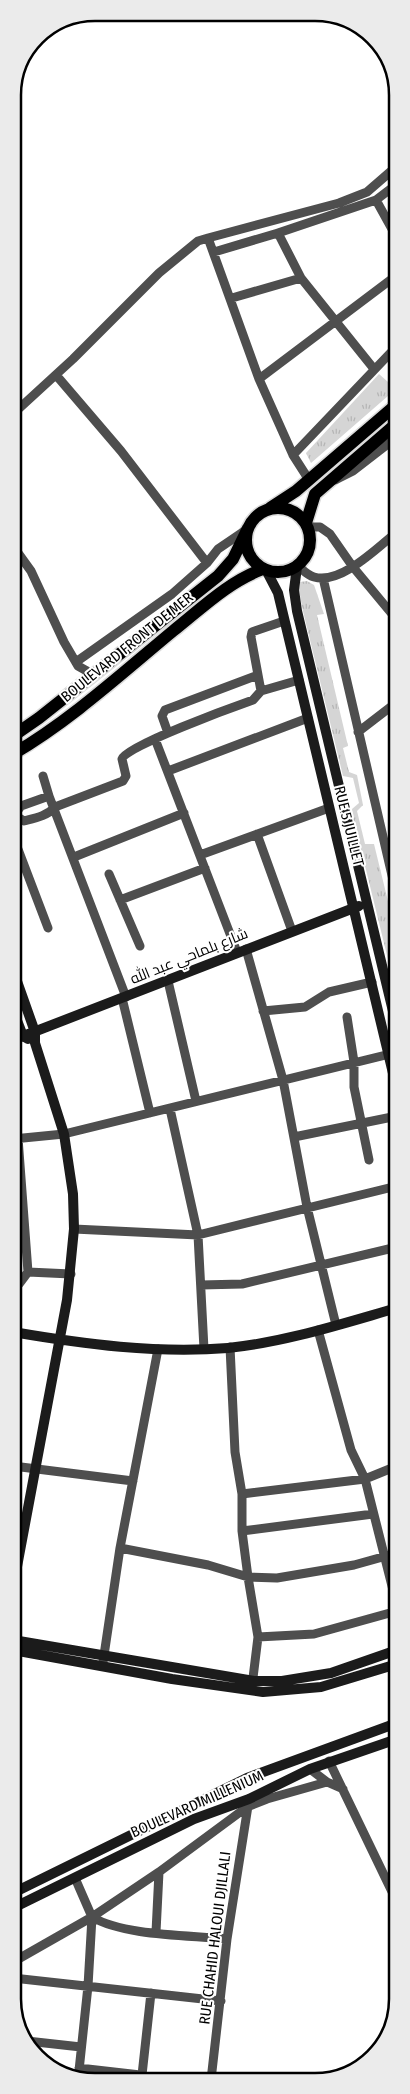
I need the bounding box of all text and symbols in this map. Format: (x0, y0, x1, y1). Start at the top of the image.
street label: BOULEVARD FRONT DE MER (57, 588, 197, 706)
street label: RUE 5 JUILLET (330, 784, 368, 868)
street label: شارع بلماحي عبد الله (127, 923, 252, 991)
street label: BOULEVARD MILLENIUM (128, 1767, 266, 1841)
street label: RUE CHAHID HALOUI DJILLALI (195, 1850, 235, 2026)

